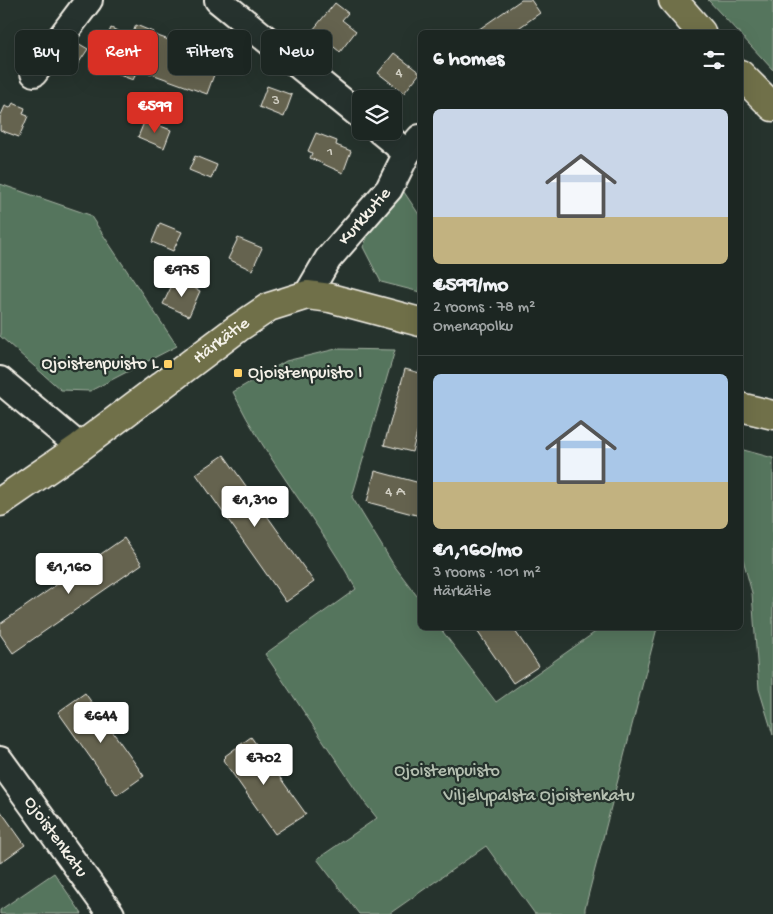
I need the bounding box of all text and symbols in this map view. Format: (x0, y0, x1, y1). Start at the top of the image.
chip: Buy (15, 30, 78, 75)
chip: Rent (88, 30, 158, 75)
chip: Filters (168, 30, 251, 75)
chip: New (261, 30, 332, 75)
icon: filters (700, 46, 728, 74)
text: 6 homes (433, 48, 504, 73)
house number: 4 (395, 64, 403, 82)
map controls (352, 90, 402, 140)
button: layers (352, 90, 402, 140)
pin: €599 (125, 92, 185, 134)
house number: 3 (271, 92, 280, 110)
text: €599 (138, 98, 172, 117)
icon: home (536, 141, 626, 231)
house number: 1 (326, 143, 333, 161)
street label: Kurkkutie (334, 183, 396, 250)
pin: €975 (152, 256, 212, 298)
text: €975 (165, 262, 199, 281)
text: €599/mo (433, 274, 508, 299)
text: 2 rooms · 78 m² (433, 299, 535, 318)
street label: Härkätie (189, 312, 254, 369)
text: Omenapolku (433, 318, 513, 337)
place label: Ojoistenpuisto L (41, 354, 159, 375)
marker: Ojoistenpuisto L (162, 358, 174, 370)
place label: Ojoistenpuisto I (248, 363, 362, 384)
marker: Ojoistenpuisto I (232, 367, 244, 379)
icon: home (536, 407, 626, 497)
house number: 4 A (385, 483, 406, 501)
pin: €1,310 (214, 486, 296, 528)
text: €1,310 (233, 492, 277, 511)
text: €1,160/mo (433, 539, 522, 564)
pin: €1,160 (28, 552, 110, 595)
text: €1,160 (47, 559, 91, 578)
text: 3 rooms · 101 m² (433, 564, 541, 583)
text: Härkätie (433, 583, 491, 602)
pin: €644 (71, 702, 131, 744)
text: €644 (85, 708, 117, 727)
pin: €702 (234, 744, 294, 786)
text: €702 (247, 750, 281, 769)
park label: Ojoistenpuisto (394, 761, 500, 782)
park label: Viljelypalsta Ojoistenkatu (442, 786, 635, 807)
street label: Ojoistenkatu (19, 792, 92, 882)

